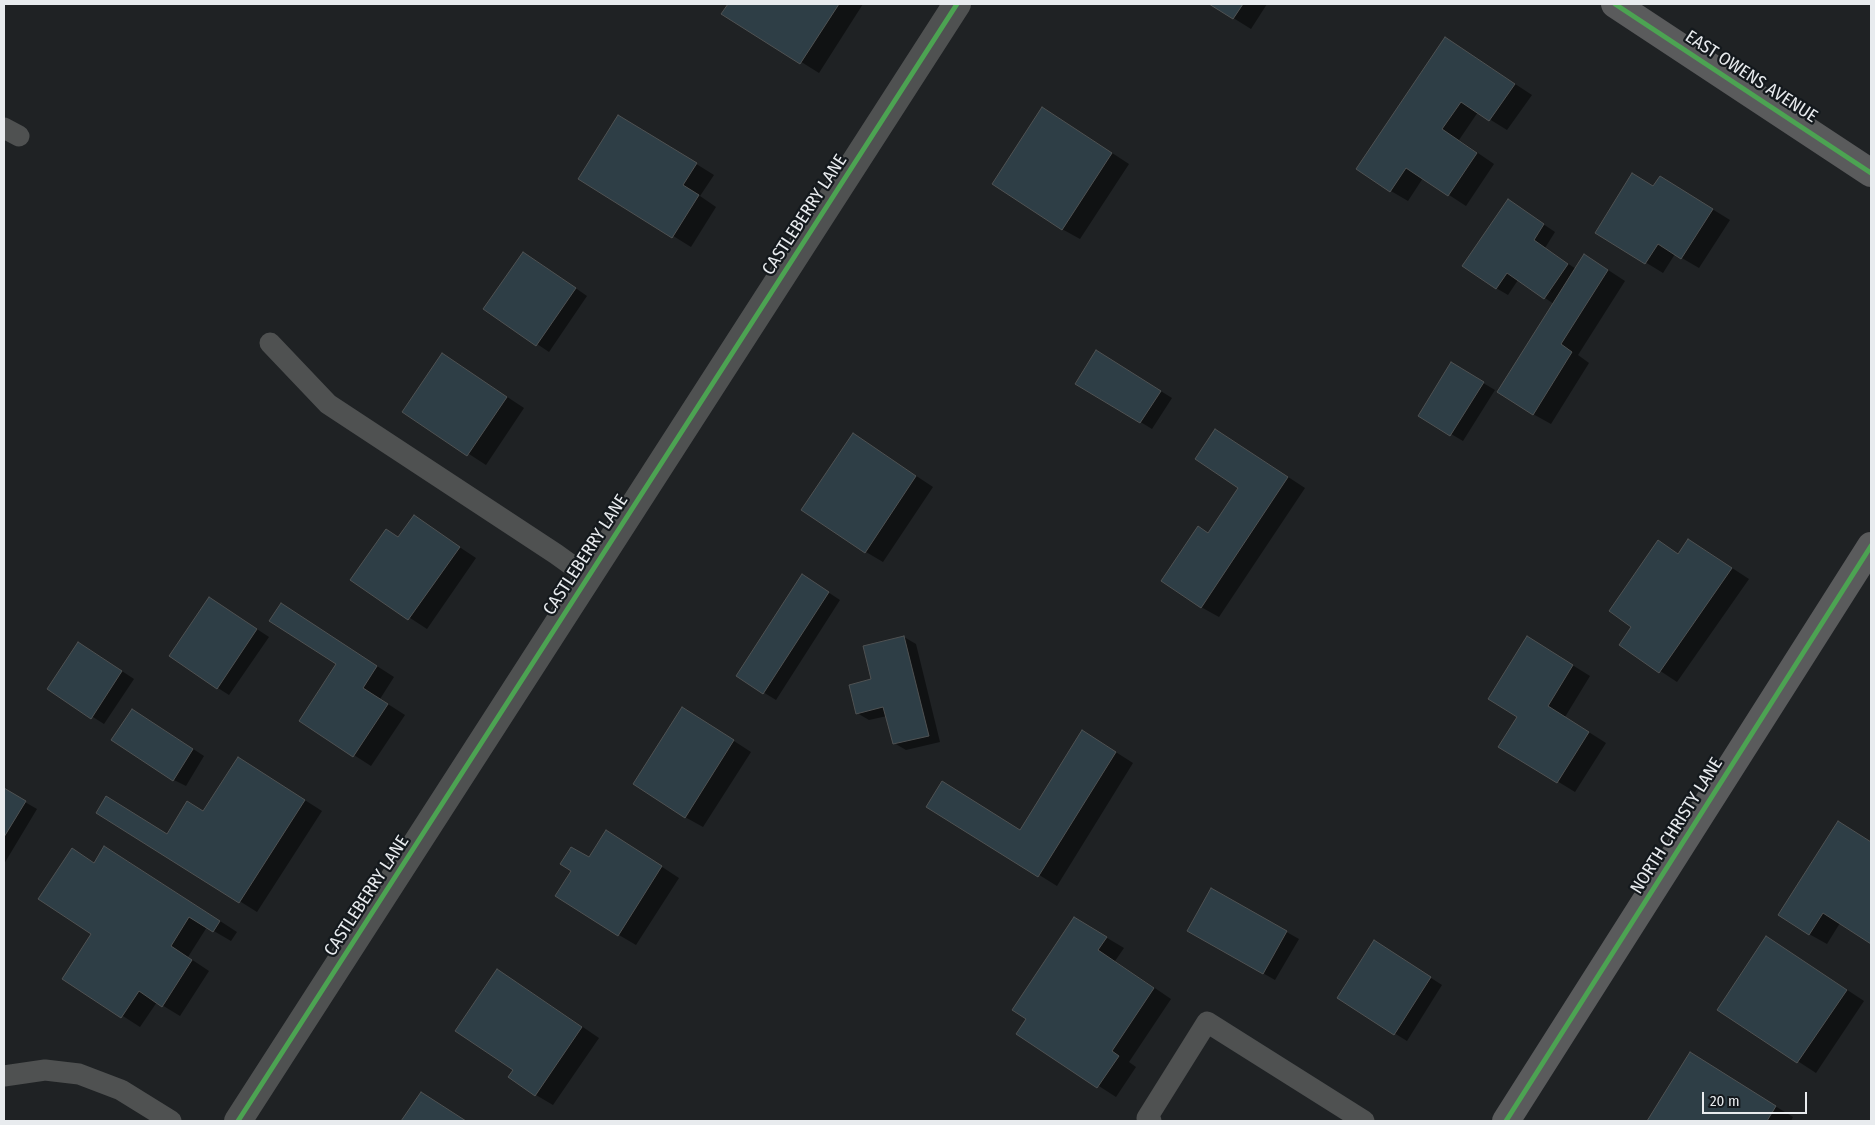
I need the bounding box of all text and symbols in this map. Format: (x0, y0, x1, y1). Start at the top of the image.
street label: EAST OWENS AVENUE (1681, 26, 1821, 128)
street label: CASTLEBERRY LANE (758, 151, 852, 279)
street label: CASTLEBERRY LANE (539, 491, 633, 619)
street label: NORTH CHRISTY LANE (1626, 754, 1728, 898)
street label: CASTLEBERRY LANE (320, 832, 414, 960)
scale bar (1705, 1082, 1810, 1114)
text: 20 m (1710, 1092, 1740, 1110)

